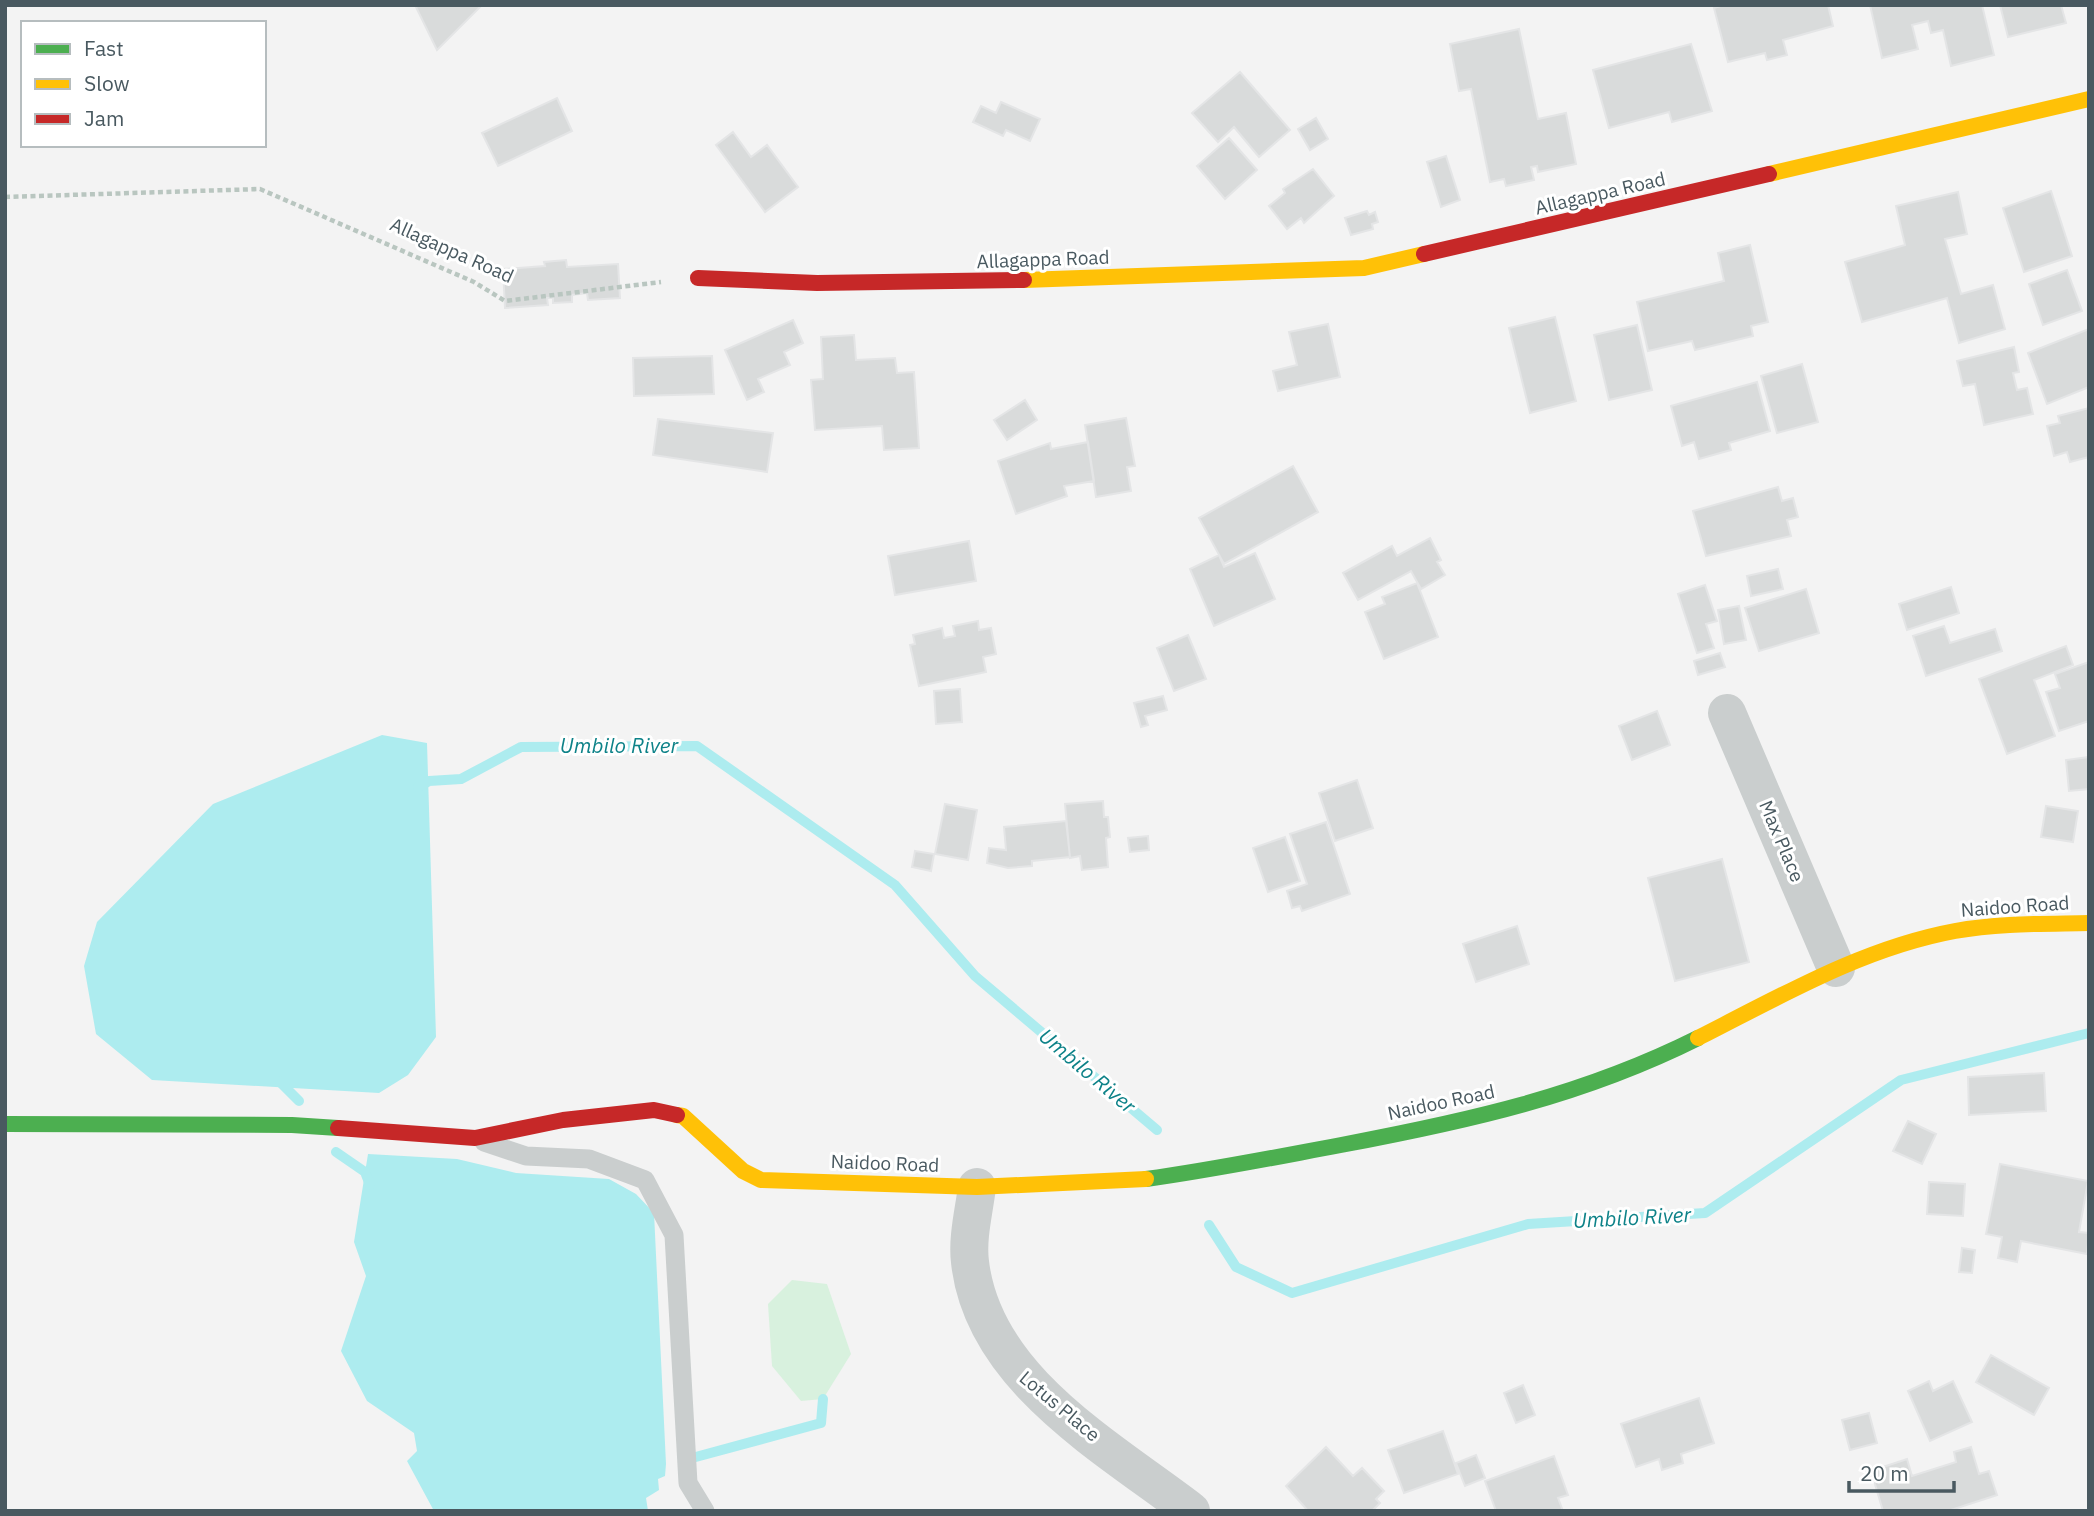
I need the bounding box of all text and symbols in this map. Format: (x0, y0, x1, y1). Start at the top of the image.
legend (21, 21, 266, 147)
text: Fast (84, 34, 124, 62)
text: Slow (84, 69, 130, 97)
text: Jam (84, 104, 124, 132)
street label: Allagappa Road (1532, 166, 1668, 220)
street label: Allagappa Road (386, 212, 518, 288)
street label: Allagappa Road (976, 245, 1110, 273)
water label: Umbilo River (560, 731, 679, 759)
street label: Max Place (1754, 797, 1810, 885)
street label: Naidoo Road (1960, 890, 2070, 922)
water label: Umbilo River (1033, 1021, 1143, 1120)
street label: Naidoo Road (1385, 1079, 1497, 1125)
street label: Naidoo Road (830, 1149, 940, 1177)
water label: Umbilo River (1572, 1200, 1693, 1234)
street label: Lotus Place (1015, 1365, 1105, 1447)
scale bar (1849, 1450, 1954, 1494)
text: 20 m (1860, 1459, 1909, 1487)

